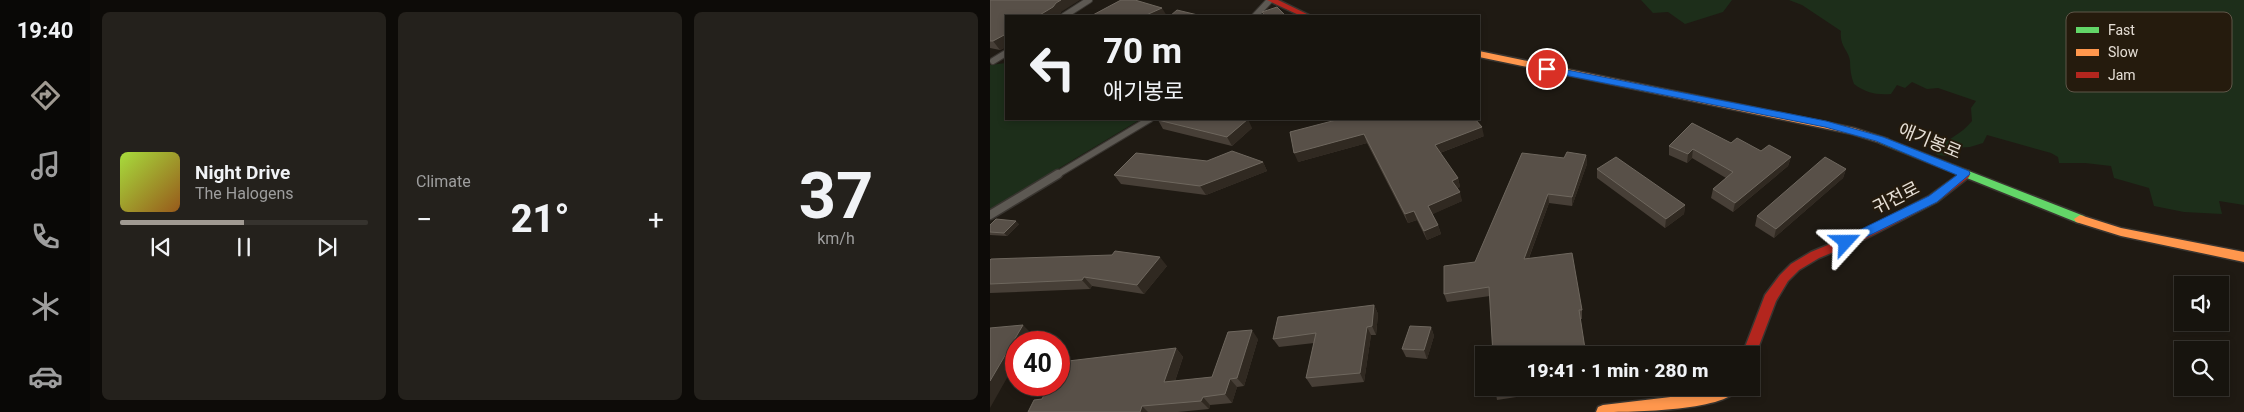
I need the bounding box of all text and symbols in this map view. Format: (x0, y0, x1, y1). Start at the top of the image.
legend (2066, 12, 2232, 92)
text: 19:40 (17, 18, 73, 43)
text: Fast (2108, 22, 2135, 38)
text: 70 m (1103, 31, 1182, 72)
icon: left (1020, 35, 1085, 100)
text: Slow (2108, 44, 2139, 60)
pin (1526, 48, 1568, 90)
icon: arrive (1533, 55, 1561, 83)
text: Jam (2108, 67, 2136, 83)
icon: directions (28, 78, 63, 113)
text: 애기봉로 (1103, 79, 1184, 104)
street label: 애기봉로 (1896, 118, 1965, 163)
icon: music (28, 148, 63, 183)
text: 37 (799, 158, 873, 234)
text: Night Drive (195, 161, 290, 184)
text: Climate (416, 172, 471, 191)
street label: 귀전로 (1869, 177, 1923, 218)
text: The Halogens (195, 184, 294, 203)
text: 21° (511, 197, 569, 241)
text: − (416, 203, 432, 236)
text: + (648, 203, 664, 236)
position arrow (1819, 215, 1871, 267)
icon: phone (28, 219, 63, 254)
text: km/h (817, 229, 855, 248)
icon: previous (147, 233, 175, 261)
icon: pause (230, 233, 258, 261)
icon: next (313, 233, 341, 261)
map controls (2174, 276, 2229, 396)
button: sound (2174, 276, 2229, 331)
icon: climate (28, 289, 63, 324)
speed limit sign: 40 (1005, 331, 1070, 396)
button: search (2174, 341, 2229, 396)
icon: car (28, 359, 63, 394)
text: 19:41 · 1 min · 280 m (1526, 359, 1709, 382)

